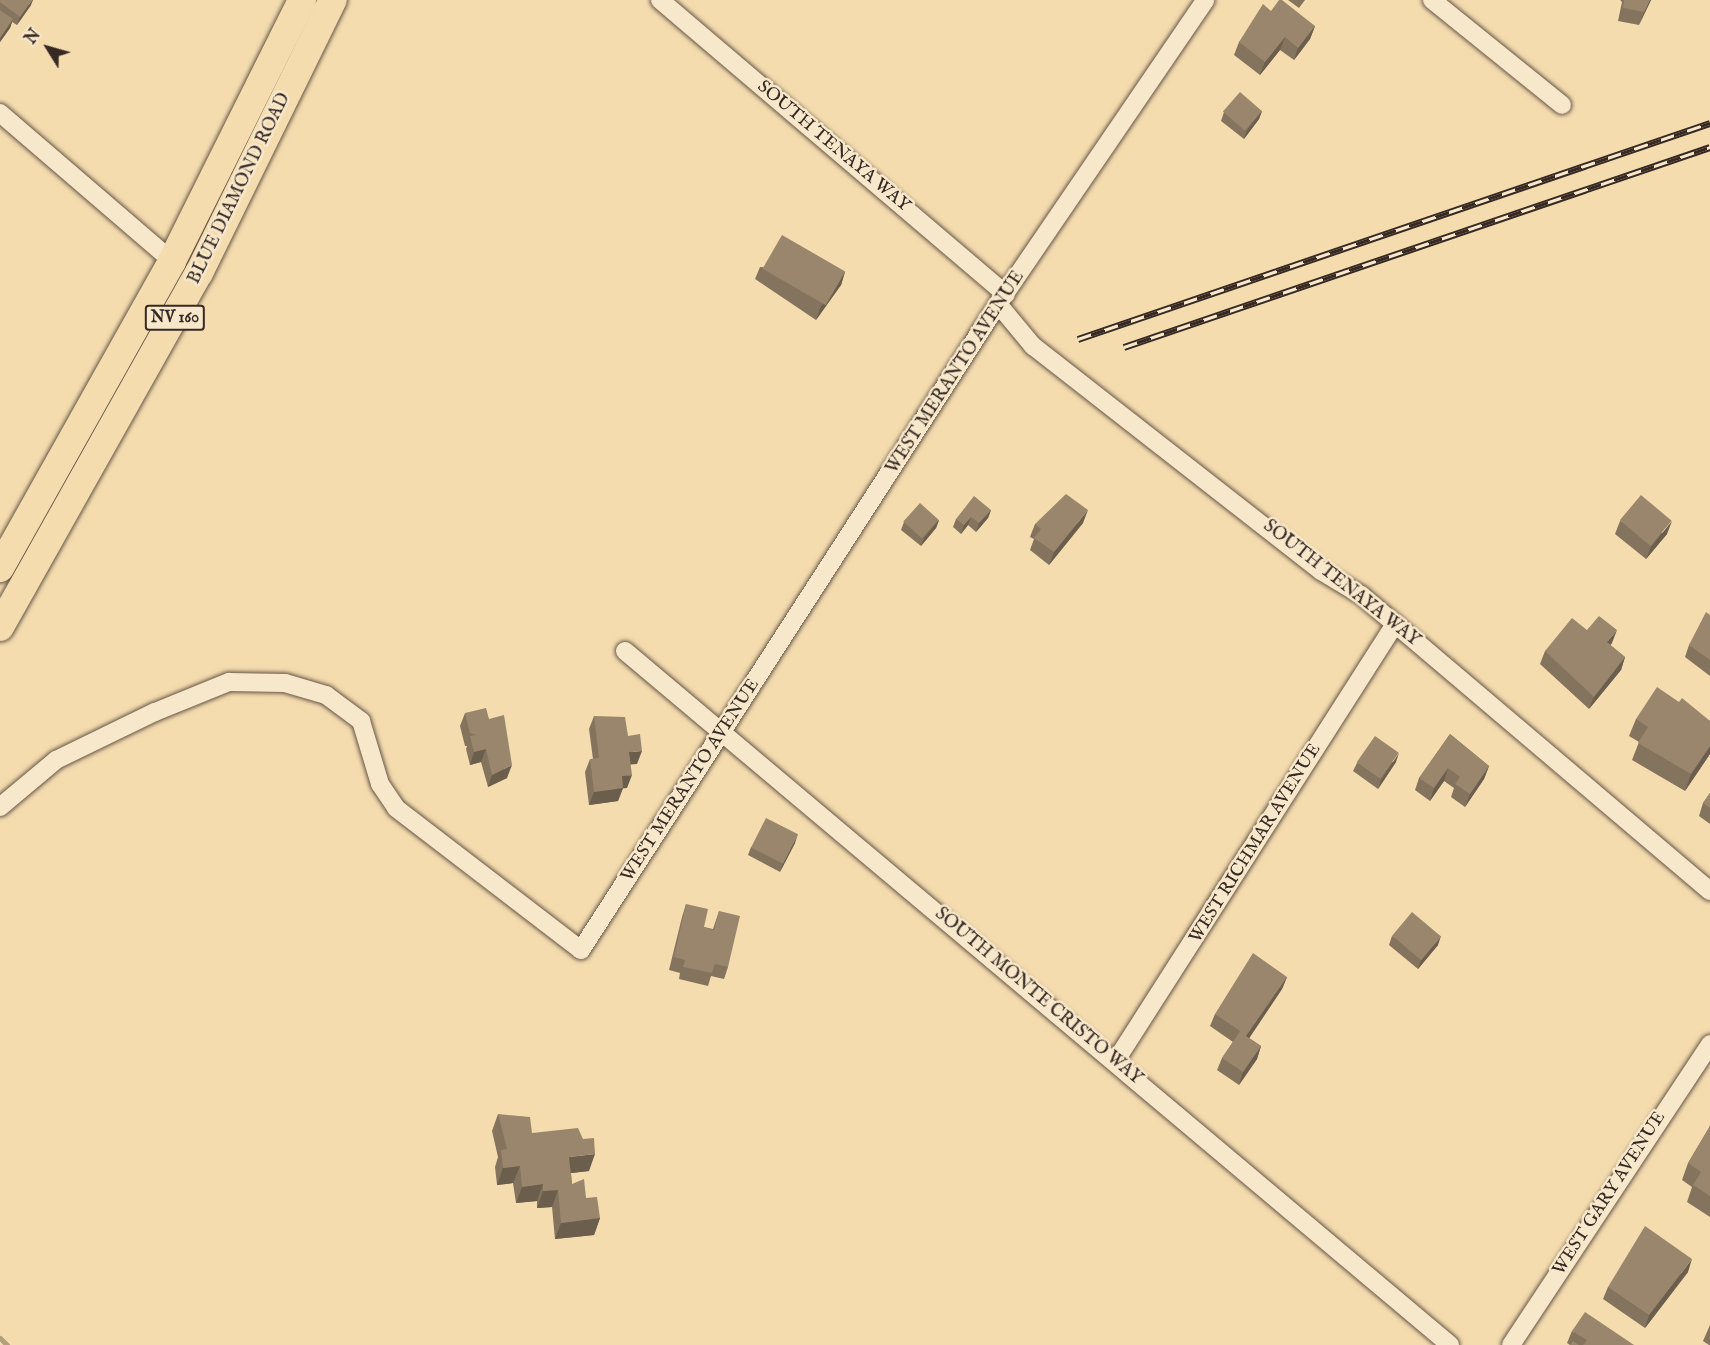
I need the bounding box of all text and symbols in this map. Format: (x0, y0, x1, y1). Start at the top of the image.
north arrow (18, 18, 78, 78)
text: N (21, 26, 46, 49)
street label: SOUTH TENAYA WAY (752, 77, 914, 217)
street label: BLUE DIAMOND ROAD (184, 90, 296, 288)
street label: WEST MERANTO AVENUE (882, 268, 1030, 478)
road number: NV 160 (144, 305, 207, 331)
street label: SOUTH TENAYA WAY (1258, 516, 1424, 652)
street label: WEST MERANTO AVENUE (617, 676, 765, 886)
street label: WEST RICHMAR AVENUE (1186, 740, 1326, 948)
street label: SOUTH MONTE CRISTO WAY (930, 904, 1146, 1090)
street label: WEST GARY AVENUE (1549, 1108, 1671, 1280)

